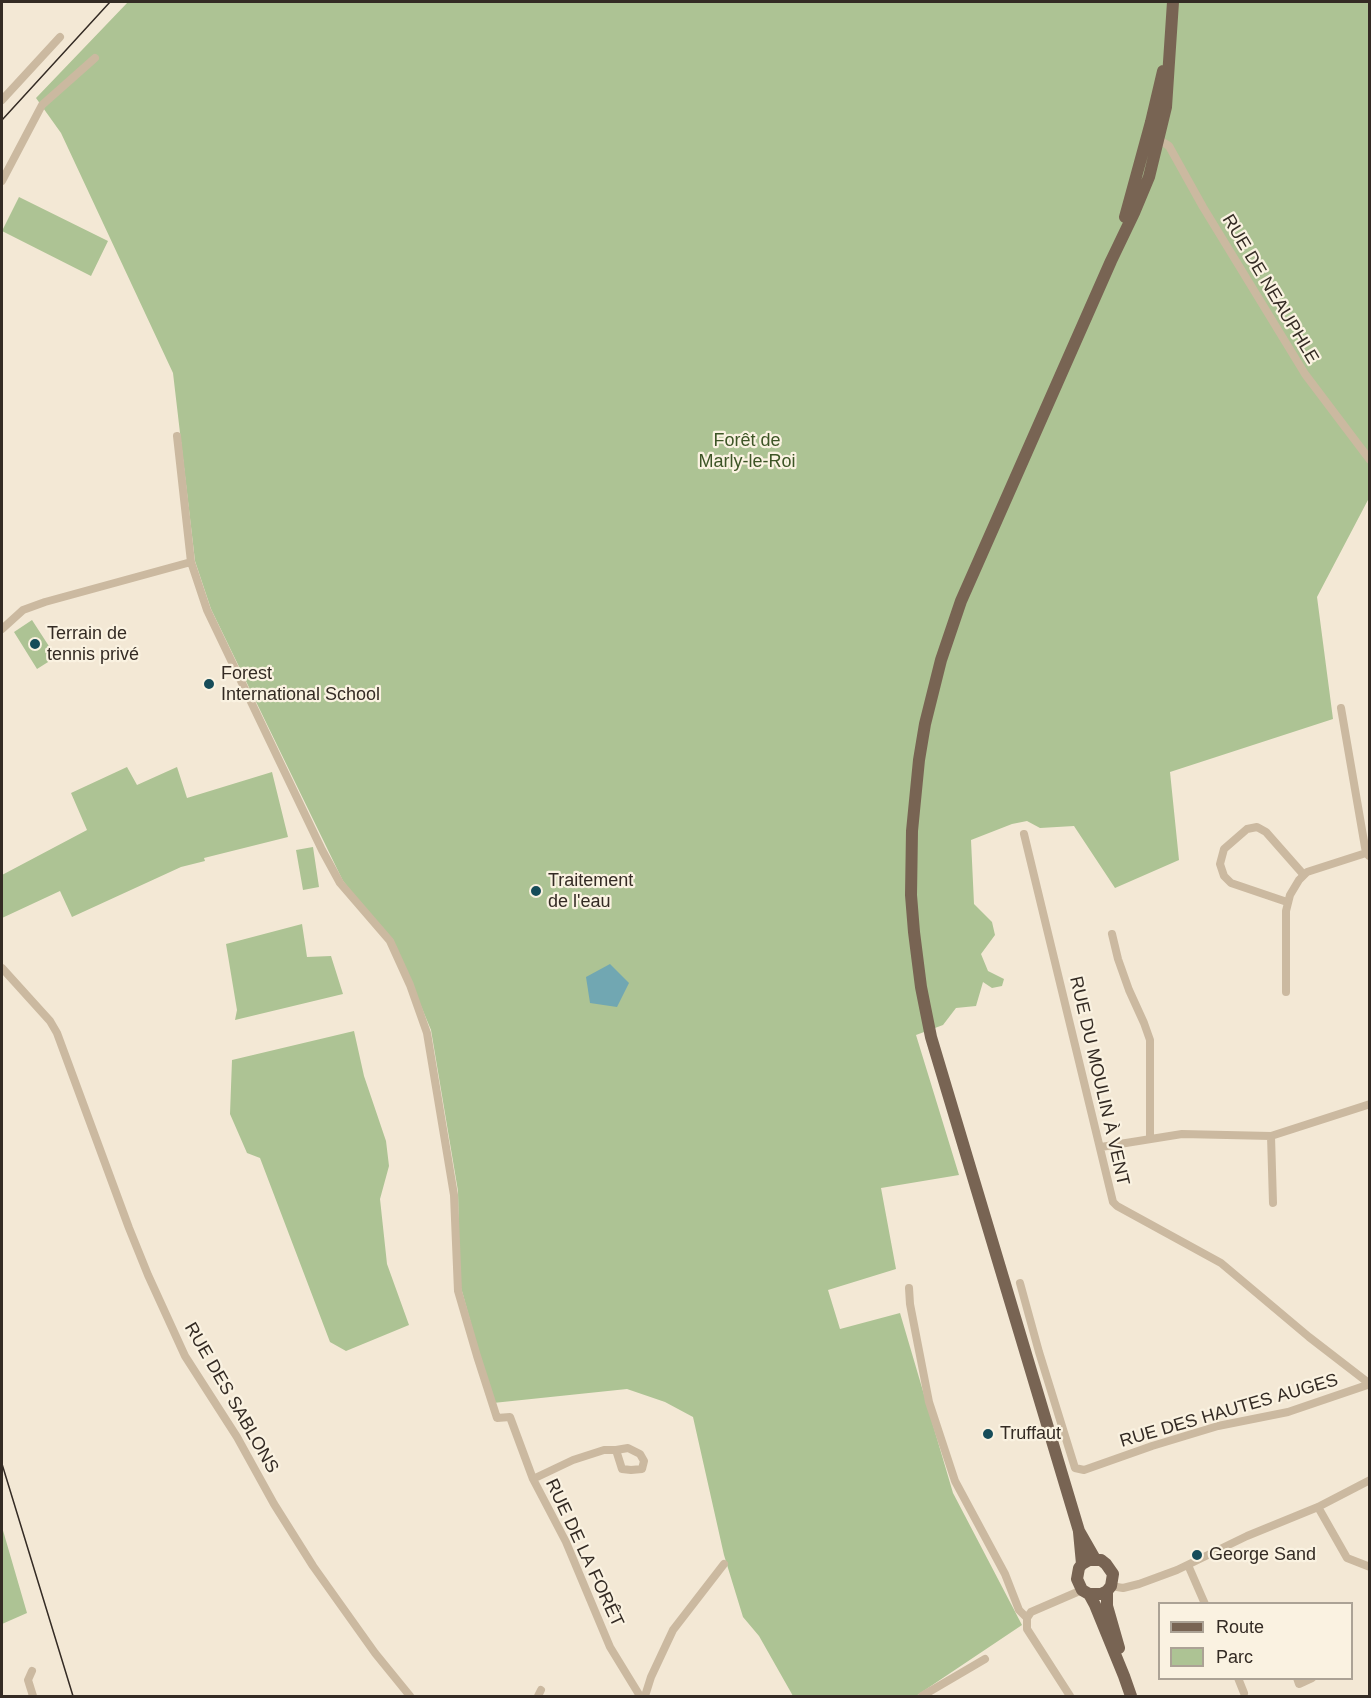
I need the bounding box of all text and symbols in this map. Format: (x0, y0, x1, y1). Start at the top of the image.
street label: RUE DE NEAUPHLE (1217, 211, 1323, 367)
park label: Forêt de Marly-le-Roi (698, 430, 796, 472)
place label: Terrain de tennis privé (47, 623, 139, 666)
marker: Terrain de tennis privé (28, 637, 42, 651)
place label: Forest International School (221, 663, 380, 706)
marker: Forest International School (202, 677, 216, 691)
place label: Traitement de l'eau (548, 870, 633, 912)
marker: Traitement de l'eau (529, 884, 543, 898)
street label: RUE DU MOULIN À VENT (1064, 974, 1134, 1188)
street label: RUE DES SABLONS (179, 1319, 283, 1477)
street label: RUE DES HAUTES AUGES (1117, 1369, 1341, 1453)
place label: Truffaut (1000, 1423, 1061, 1445)
marker: Truffaut (981, 1427, 995, 1441)
street label: RUE DE LA FORÊT (540, 1475, 628, 1631)
place label: George Sand (1209, 1544, 1316, 1566)
marker: George Sand (1190, 1548, 1204, 1562)
legend (1158, 1602, 1353, 1680)
text: Route (1216, 1617, 1264, 1637)
text: Parc (1216, 1647, 1253, 1667)

